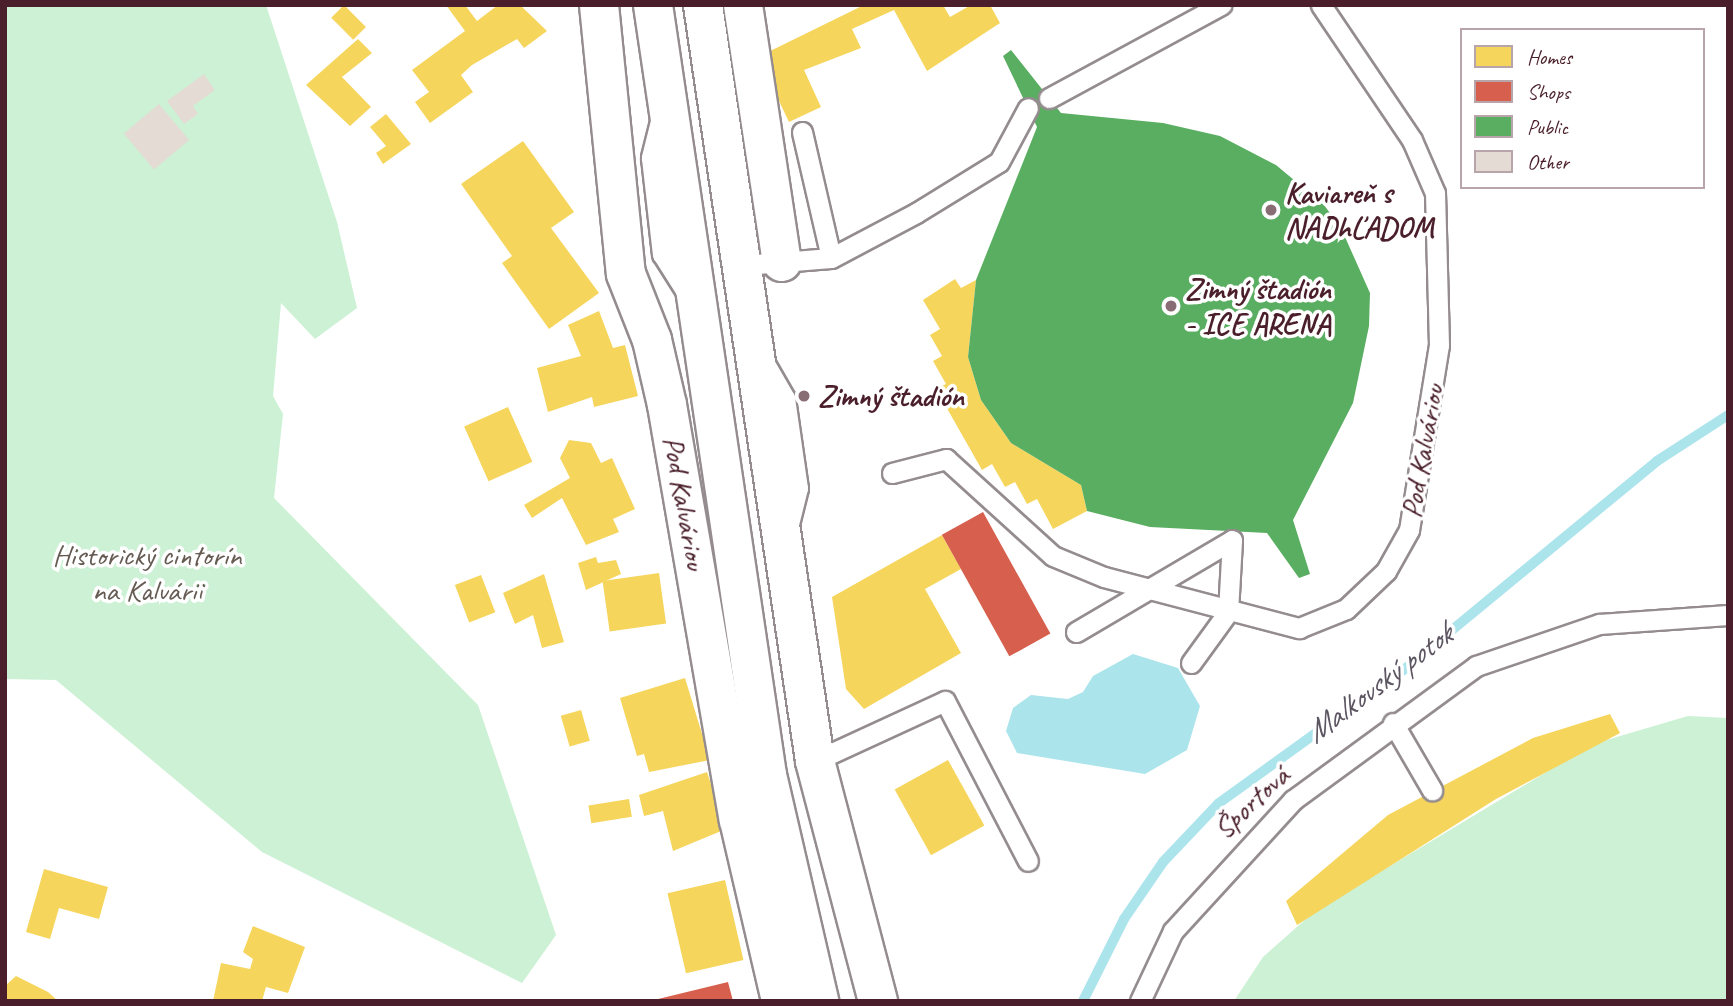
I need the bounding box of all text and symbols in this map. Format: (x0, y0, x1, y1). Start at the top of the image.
legend (1460, 28, 1705, 189)
text: Homes (1527, 44, 1572, 70)
text: Shops (1527, 79, 1570, 105)
text: Public (1527, 114, 1568, 140)
text: Other (1527, 149, 1569, 175)
place label: Kaviareň s NADhĽADOM (1285, 175, 1433, 246)
marker: Kaviareň s NADhĽADOM (1263, 202, 1279, 218)
place label: Zimný štadión - ICE ARENA (1185, 271, 1332, 342)
marker: Zimný štadión - ICE ARENA (1163, 298, 1179, 314)
place label: Zimný štadión (818, 378, 964, 414)
street label: Pod Kalváriou (1392, 381, 1452, 521)
marker: Zimný štadión (796, 388, 812, 404)
street label: Pod Kalváriou (655, 433, 715, 573)
park label: Historický cintorín na Kalvárii (52, 537, 242, 608)
water label: Malkovský potok (1298, 616, 1460, 752)
street label: Športová (1205, 758, 1297, 846)

